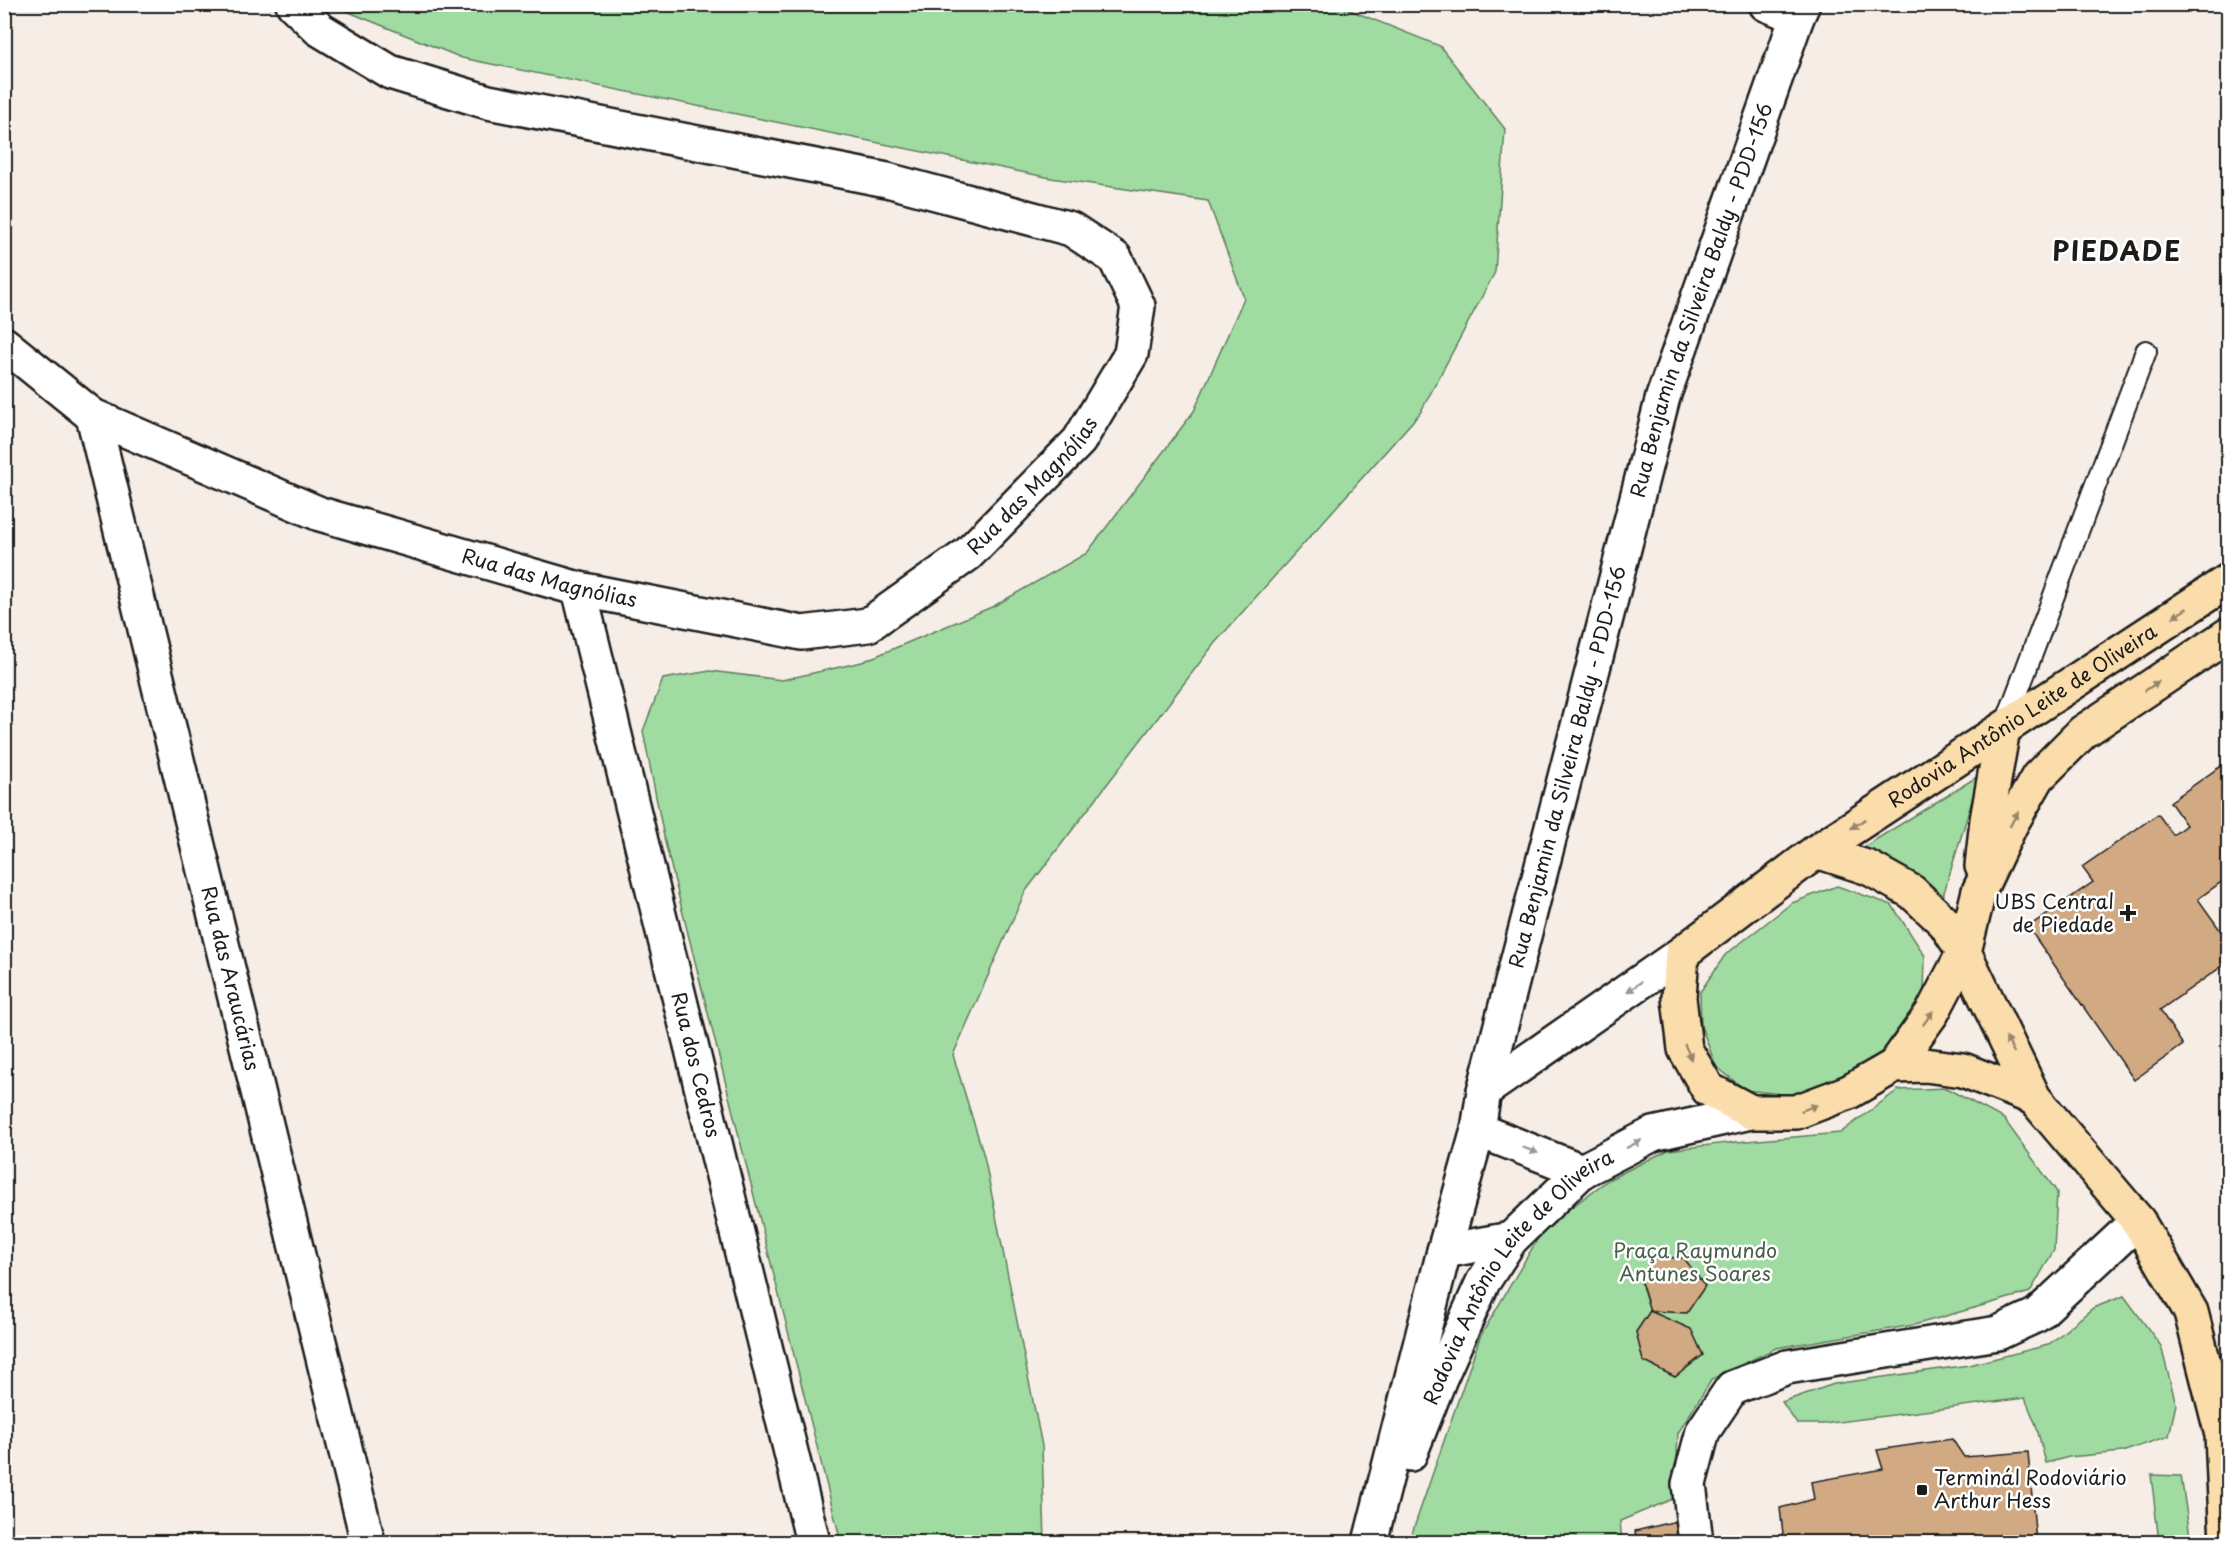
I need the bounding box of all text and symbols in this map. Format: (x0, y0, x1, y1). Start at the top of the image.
street label: Rua Benjamin da Silveira Baldy - PDD-156 (1622, 98, 1780, 500)
district label: PIEDADE (2052, 231, 2182, 270)
street label: Rua das Magnólias (959, 411, 1104, 561)
street label: Rua das Magnólias (458, 540, 640, 614)
street label: Rua Benjamin da Silveira Baldy - PDD-156 (1500, 562, 1633, 971)
one-way arrow (2171, 608, 2188, 619)
street label: Rodovia Antônio Leite de Oliveira (1881, 616, 2163, 815)
one-way arrow (2143, 680, 2159, 692)
one-way arrow (2009, 810, 2019, 827)
one-way arrow (1851, 818, 1867, 830)
street label: Rua das Araucárias (194, 883, 268, 1074)
place label: UBS Central de Piedade (1994, 886, 2114, 939)
marker: UBS Central de Piedade (2119, 904, 2137, 922)
one-way arrow (1626, 981, 1642, 992)
street label: Rua dos Cedros (664, 989, 729, 1141)
one-way arrow (1922, 1011, 1934, 1027)
one-way arrow (2005, 1036, 2015, 1053)
one-way arrow (1683, 1044, 1693, 1062)
one-way arrow (1800, 1102, 1818, 1112)
one-way arrow (1626, 1139, 1643, 1148)
street label: Rodovia Antônio Leite de Oliveira (1415, 1141, 1619, 1409)
one-way arrow (1521, 1146, 1539, 1155)
park label: Praça Raymundo Antunes Soares (1613, 1235, 1777, 1288)
place label: Terminál Rodoviário Arthur Hess (1934, 1462, 2127, 1515)
marker: Terminál Rodoviário Arthur Hess (1915, 1483, 1929, 1497)

